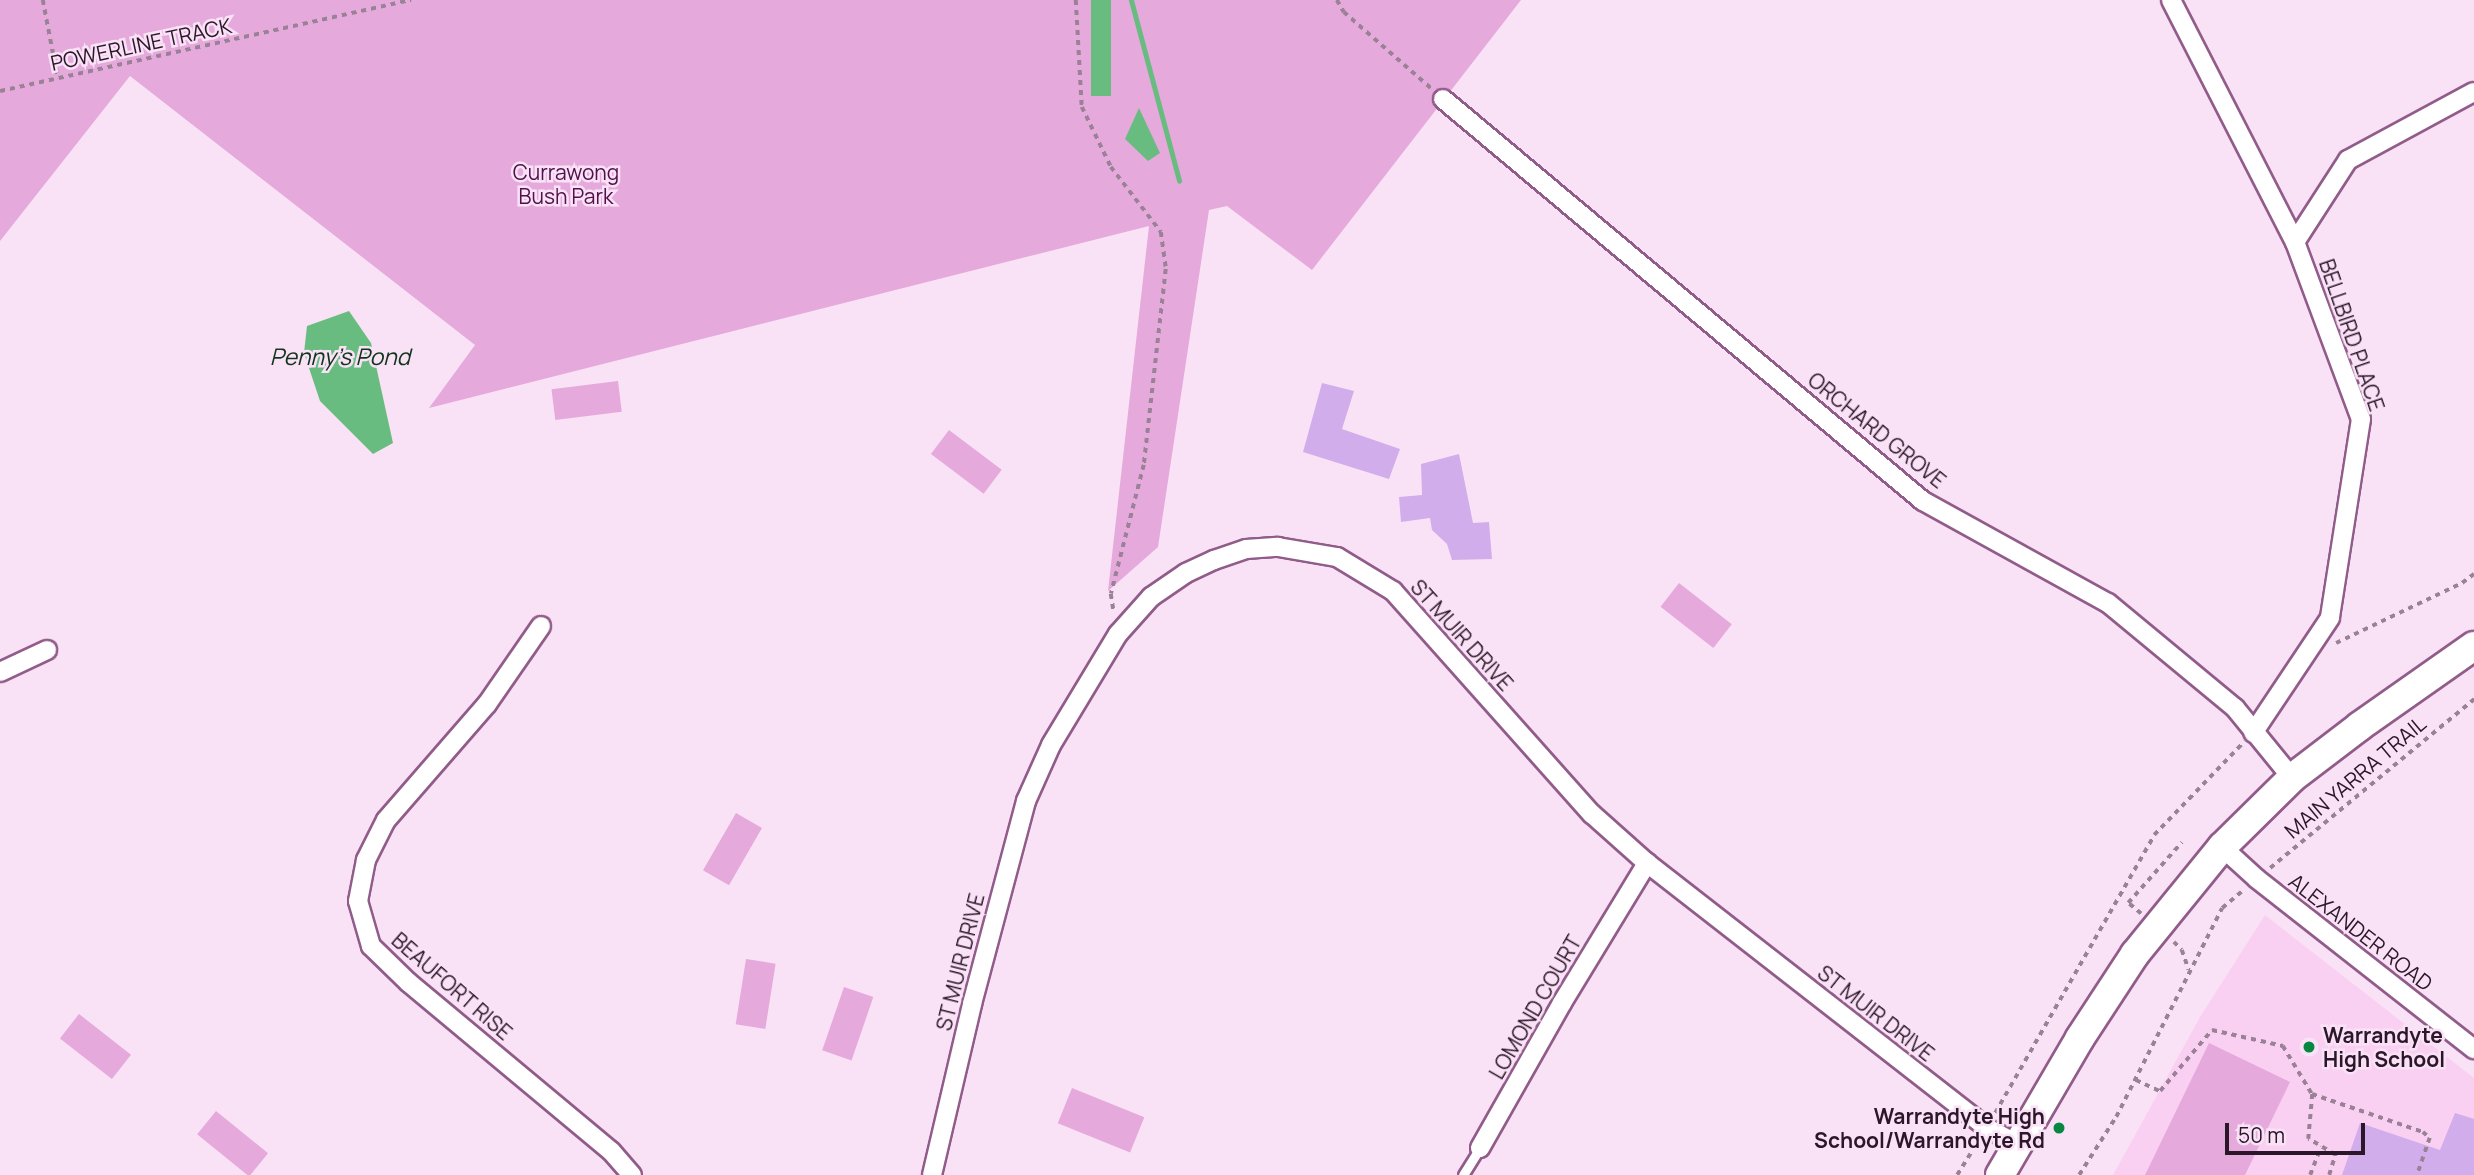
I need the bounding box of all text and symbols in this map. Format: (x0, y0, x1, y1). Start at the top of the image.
street label: POWERLINE TRACK (48, 13, 234, 75)
park label: Currawong Bush Park (513, 159, 619, 209)
street label: BELLBIRD PLACE (2314, 256, 2390, 414)
water label: Penny's Pond (270, 342, 410, 370)
street label: ORCHARD GROVE (1803, 367, 1951, 493)
street label: ST MUIR DRIVE (1405, 574, 1519, 696)
street label: MAIN YARRA TRAIL (2279, 711, 2431, 843)
street label: ALEXANDER ROAD (2284, 868, 2438, 996)
street label: ST MUIR DRIVE (931, 890, 989, 1034)
street label: BEAUFORT RISE (387, 927, 517, 1045)
street label: LOMOND COURT (1484, 931, 1586, 1083)
street label: ST MUIR DRIVE (1813, 960, 1939, 1066)
place label: Warrandyte High School (2323, 1022, 2445, 1072)
marker: Warrandyte High School (2301, 1039, 2317, 1055)
place label: Warrandyte High School/Warrandyte Rd (1814, 1103, 2045, 1153)
scale bar (2229, 1108, 2369, 1152)
marker: Warrandyte High School/Warrandyte Rd (2051, 1120, 2067, 1136)
text: 50 m (2238, 1121, 2285, 1149)

